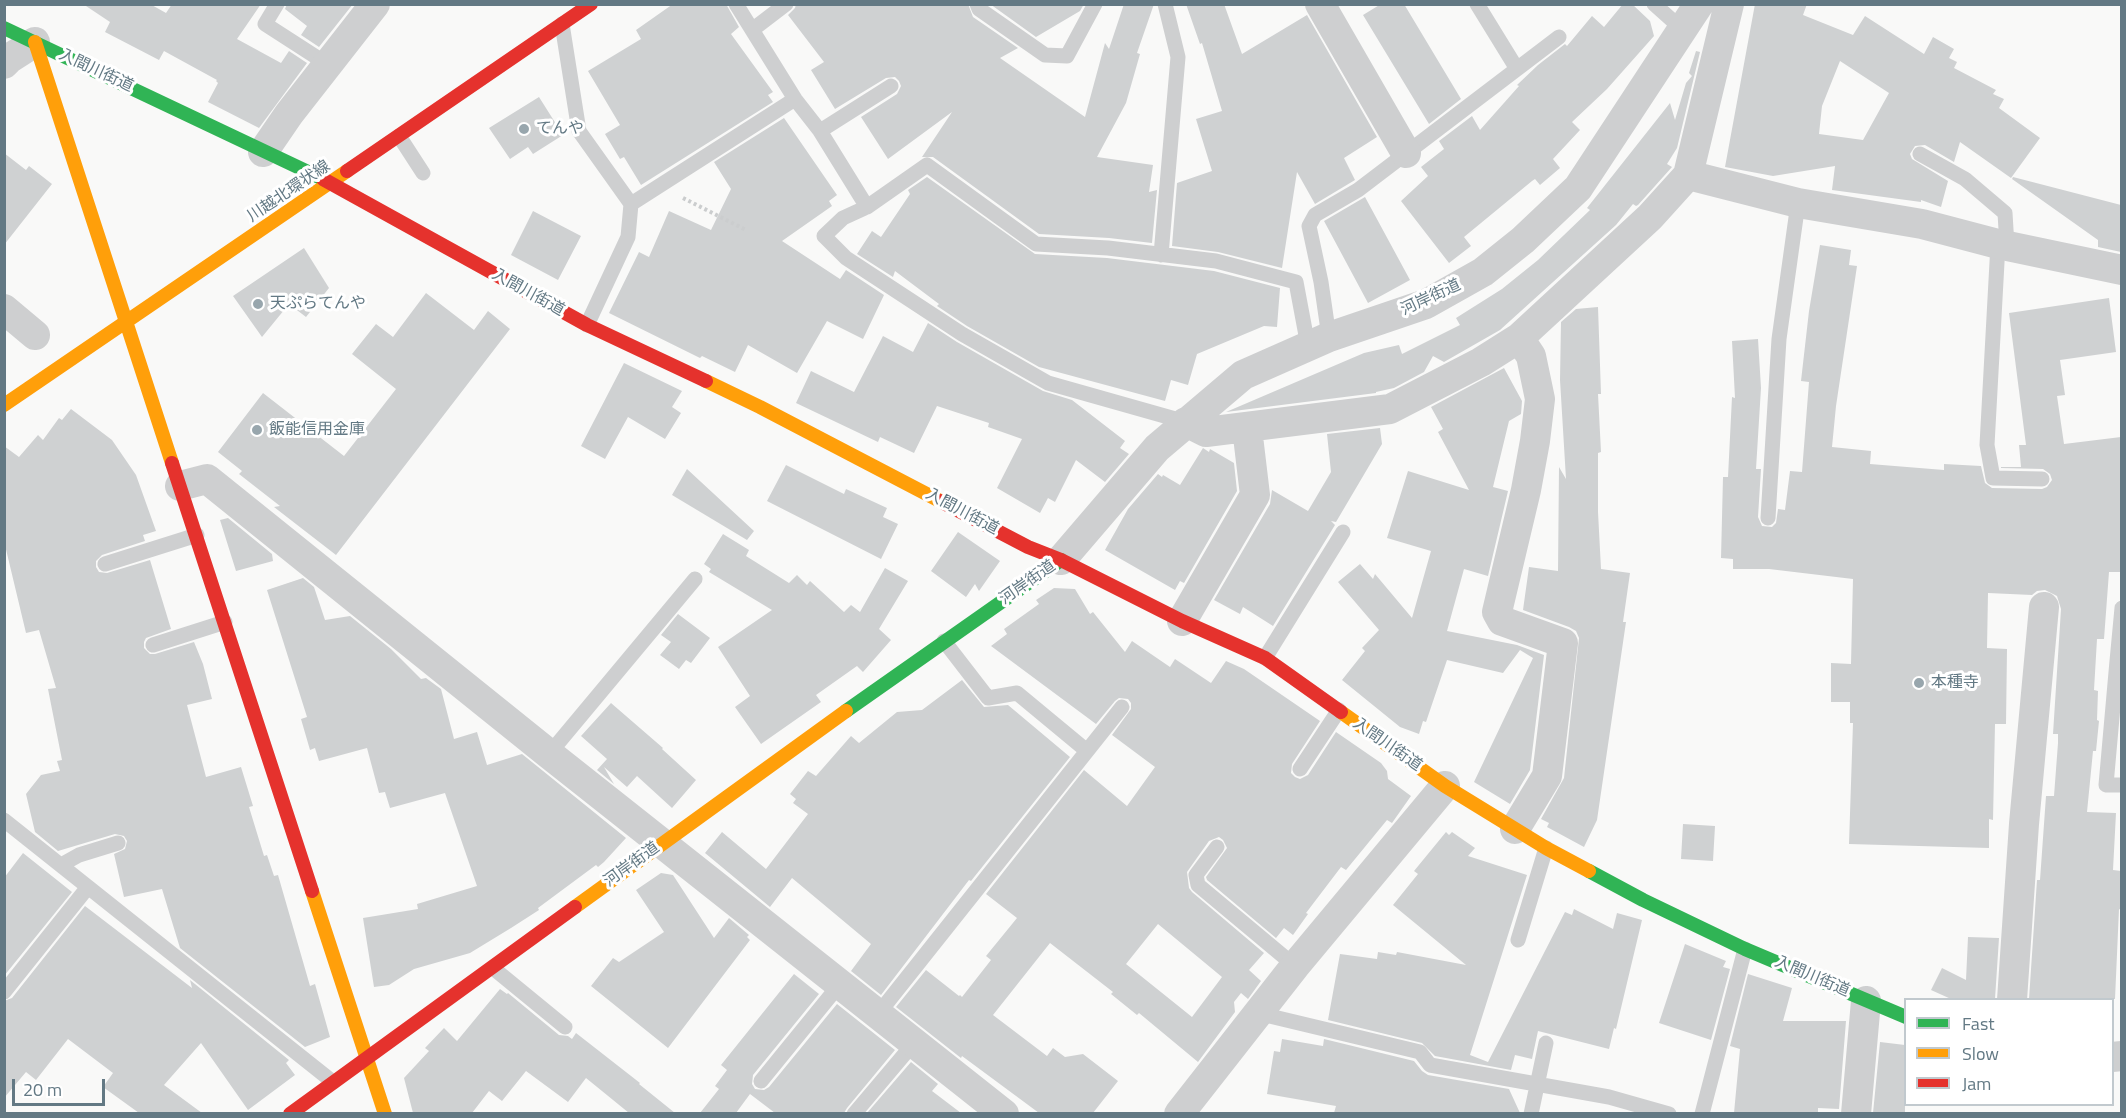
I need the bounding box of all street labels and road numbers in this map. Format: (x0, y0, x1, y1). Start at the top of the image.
street label: 入間川街道 (56, 45, 136, 97)
street label: 川越北環状線 (244, 157, 334, 227)
street label: 入間川街道 (488, 265, 568, 321)
street label: 河岸街道 (1398, 276, 1464, 320)
street label: 入間川街道 (922, 485, 1002, 539)
street label: 河岸街道 (996, 557, 1060, 609)
street label: 入間川街道 (1349, 714, 1425, 776)
street label: 河岸街道 (600, 838, 664, 892)
street label: 入間川街道 (1771, 953, 1853, 1001)

